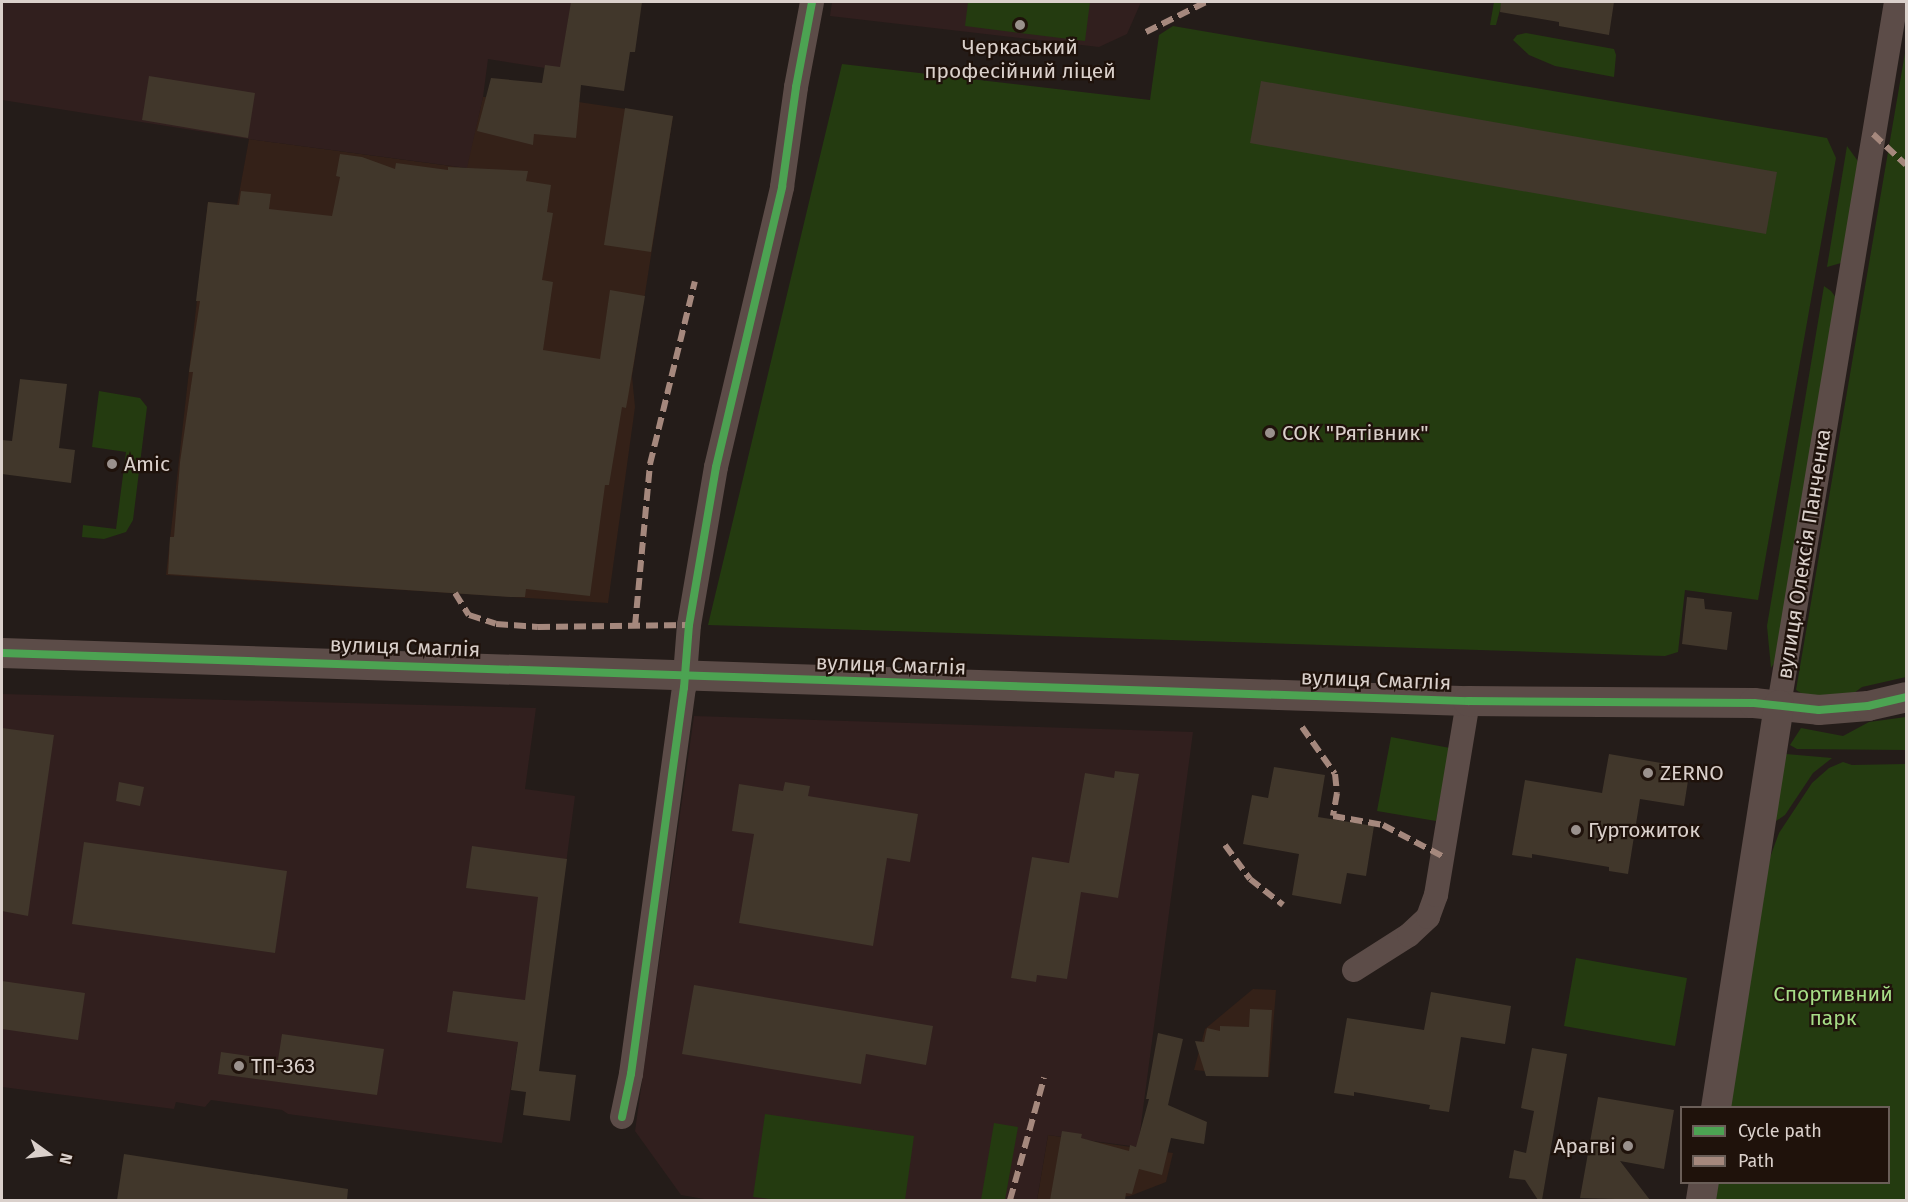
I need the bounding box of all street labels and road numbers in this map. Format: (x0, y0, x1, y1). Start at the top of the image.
street label: вулиця Олексія Панченка (1772, 427, 1836, 681)
street label: вулиця Смаглія (329, 632, 481, 662)
street label: вулиця Смаглія (815, 650, 967, 680)
street label: вулиця Смаглія (1300, 665, 1452, 695)

